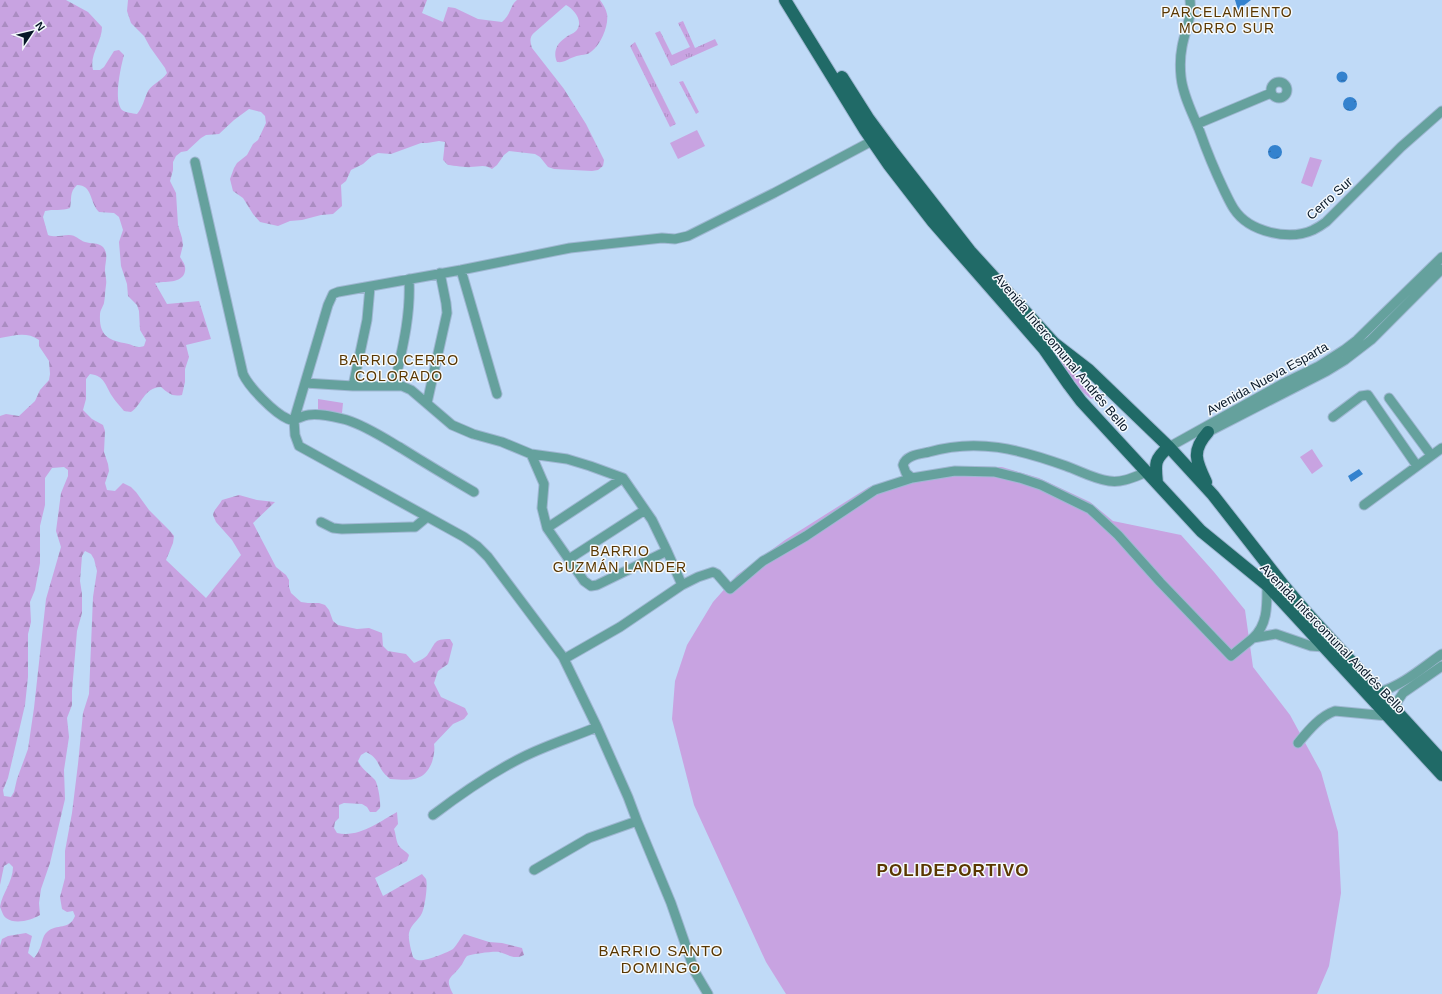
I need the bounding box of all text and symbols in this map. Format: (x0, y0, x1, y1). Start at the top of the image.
district label: PARCELAMIENTO MORRO SUR (1161, 4, 1293, 36)
north arrow (12, 12, 52, 52)
text: N (33, 20, 47, 33)
street label: Cerro Sur (1303, 174, 1356, 223)
street label: Avenida Intercomunal Andrés Bello (991, 270, 1132, 435)
street label: Avenida Nueva Esparta (1204, 338, 1331, 418)
district label: BARRIO CERRO COLORADO (339, 352, 459, 384)
district label: BARRIO GUZMÁN LANDER (553, 543, 687, 575)
street label: Avenida Intercomunal Andrés Bello (1257, 560, 1408, 716)
district label: POLIDEPORTIVO (877, 861, 1029, 880)
district label: BARRIO SANTO DOMINGO (598, 942, 724, 976)

